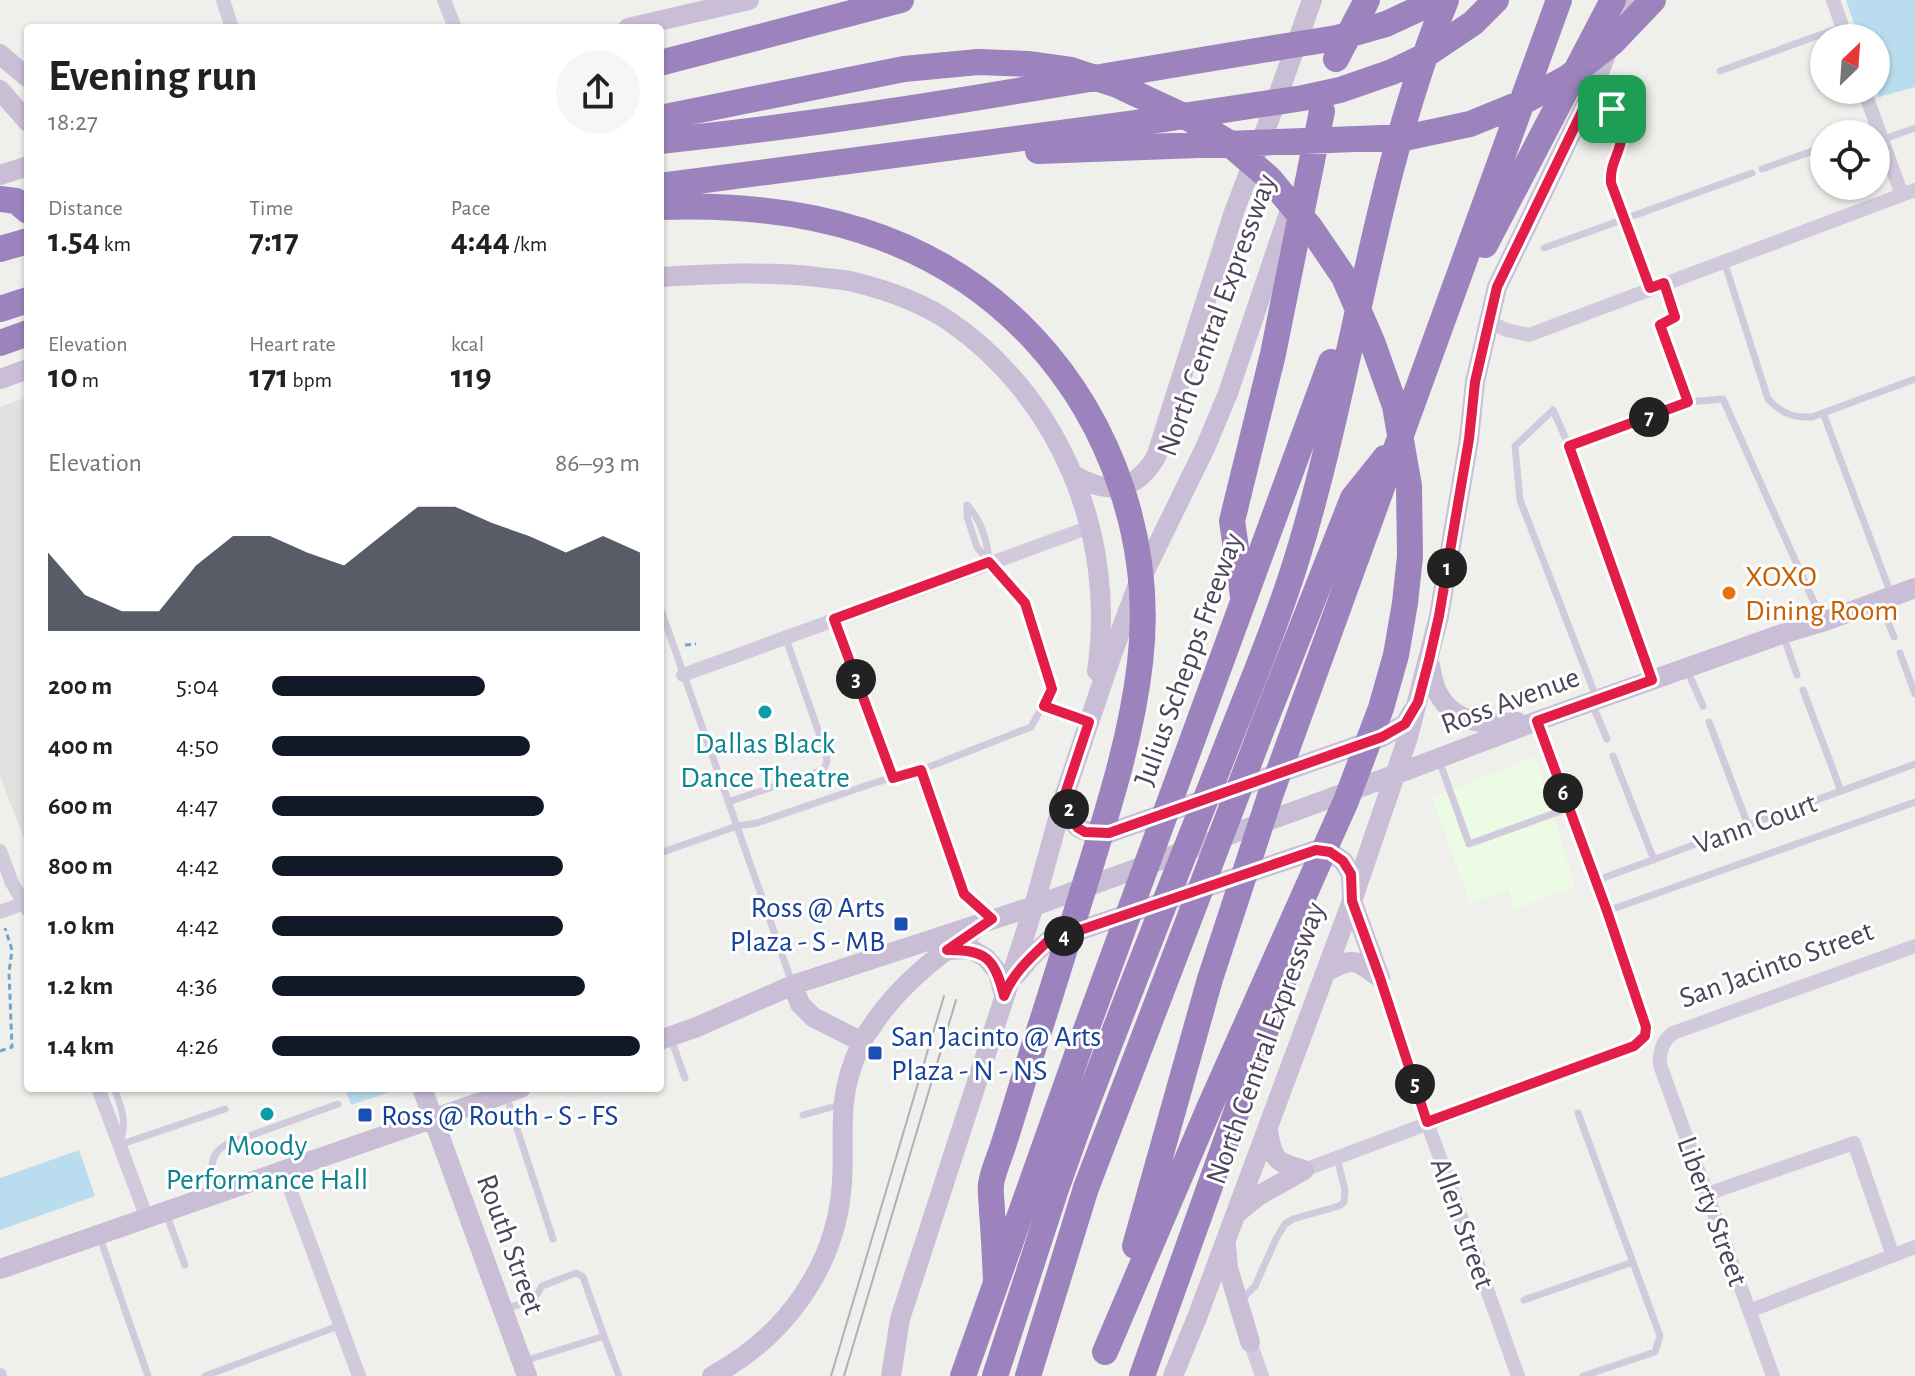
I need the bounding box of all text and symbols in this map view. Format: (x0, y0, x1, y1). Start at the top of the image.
north arrow (1810, 24, 1890, 104)
map controls (1810, 24, 1890, 200)
button: share (556, 50, 640, 134)
text: Evening run (48, 55, 257, 99)
pin (1578, 75, 1646, 143)
icon: arrive (1590, 87, 1634, 131)
text: 18:27 (48, 109, 98, 135)
button: locate (1810, 120, 1890, 200)
street label: North Central Expressway (1152, 170, 1282, 460)
text: Distance (48, 197, 123, 219)
text: Time (249, 197, 293, 219)
text: Pace (451, 197, 490, 219)
text: 1.54 (48, 224, 100, 258)
text: 7:17 (249, 224, 299, 258)
text: 4:44 (451, 224, 510, 258)
text: km (100, 233, 131, 255)
text: /km (510, 233, 547, 255)
text: Elevation (48, 333, 128, 355)
text: Heart rate (249, 333, 336, 355)
text: kcal (451, 333, 484, 355)
text: 10 (48, 360, 78, 394)
text: 171 (249, 360, 289, 394)
text: 119 (451, 360, 492, 394)
text: m (78, 369, 99, 391)
text: bpm (289, 369, 332, 391)
pin: 7 (1629, 397, 1669, 437)
text: 7 (1644, 406, 1654, 428)
text: Elevation (48, 450, 142, 476)
text: 86–93 m (555, 450, 640, 476)
street label: Julius Schepps Freeway (1129, 529, 1249, 790)
pin: 1 (1427, 548, 1467, 588)
text: 1 (1443, 557, 1451, 579)
place label: XOXO Dining Room (1745, 562, 1898, 626)
marker: XOXO Dining Room (1720, 584, 1738, 602)
pin: 3 (836, 659, 876, 699)
street label: Ross Avenue (1437, 662, 1584, 740)
text: 3 (851, 668, 861, 690)
text: 200 m (48, 673, 112, 699)
text: 5:04 (176, 673, 219, 699)
marker: Dallas Black Dance Theatre (756, 703, 774, 721)
place label: Dallas Black Dance Theatre (680, 729, 850, 793)
text: 400 m (48, 733, 113, 759)
text: 4:50 (176, 733, 219, 759)
pin: 6 (1543, 773, 1583, 813)
text: 6 (1558, 782, 1568, 804)
street label: Vann Court (1690, 788, 1821, 860)
pin: 2 (1049, 789, 1089, 829)
text: 600 m (48, 793, 113, 819)
text: 4:47 (176, 793, 218, 819)
text: 2 (1064, 798, 1074, 820)
text: 800 m (48, 853, 113, 879)
text: 4:42 (176, 853, 219, 879)
place label: Ross @ Arts Plaza - S - MB (730, 893, 885, 957)
street label: North Central Expressway (1201, 898, 1331, 1188)
text: 1.0 km (48, 913, 115, 939)
text: 4:42 (176, 913, 219, 939)
marker: Ross @ Arts Plaza - S - MB (892, 915, 910, 933)
pin: 4 (1044, 916, 1084, 956)
street label: San Jacinto Street (1675, 916, 1878, 1014)
text: 4 (1058, 925, 1070, 947)
text: 1.2 km (48, 973, 113, 999)
text: 4:36 (176, 973, 217, 999)
place label: San Jacinto @ Arts Plaza - N - NS (891, 1022, 1101, 1086)
text: 1.4 km (48, 1033, 114, 1059)
text: 4:26 (176, 1033, 219, 1059)
marker: San Jacinto @ Arts Plaza - N - NS (866, 1044, 884, 1062)
pin: 5 (1395, 1064, 1435, 1104)
text: 5 (1410, 1073, 1420, 1095)
place label: Ross @ Routh - S - FS (381, 1101, 618, 1131)
marker: Moody Performance Hall (258, 1105, 276, 1123)
marker: Ross @ Routh - S - FS (356, 1106, 374, 1124)
place label: Moody Performance Hall (166, 1131, 368, 1195)
street label: Liberty Street (1671, 1133, 1753, 1290)
street label: Allen Street (1425, 1154, 1500, 1293)
street label: Routh Street (471, 1170, 549, 1319)

